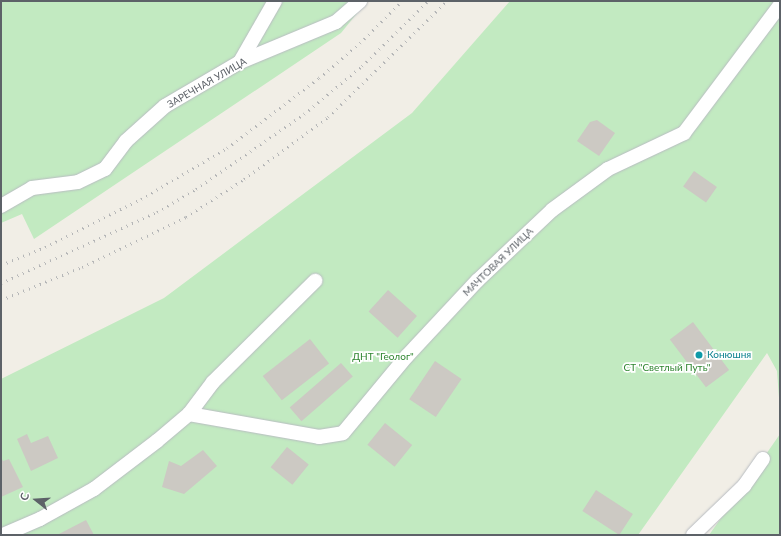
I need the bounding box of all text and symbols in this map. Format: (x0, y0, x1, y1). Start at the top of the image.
street label: ЗАРЕЧНАЯ УЛИЦА (165, 55, 249, 111)
street label: МАЧТОВАЯ УЛИЦА (460, 225, 536, 299)
place label: Конюшня (707, 349, 751, 361)
marker: Конюшня (694, 350, 704, 360)
park label: ДНТ "Геолог" (352, 351, 414, 363)
park label: СТ "Светлый Путь" (624, 362, 710, 374)
north arrow (16, 480, 56, 520)
text: С (17, 491, 31, 502)

